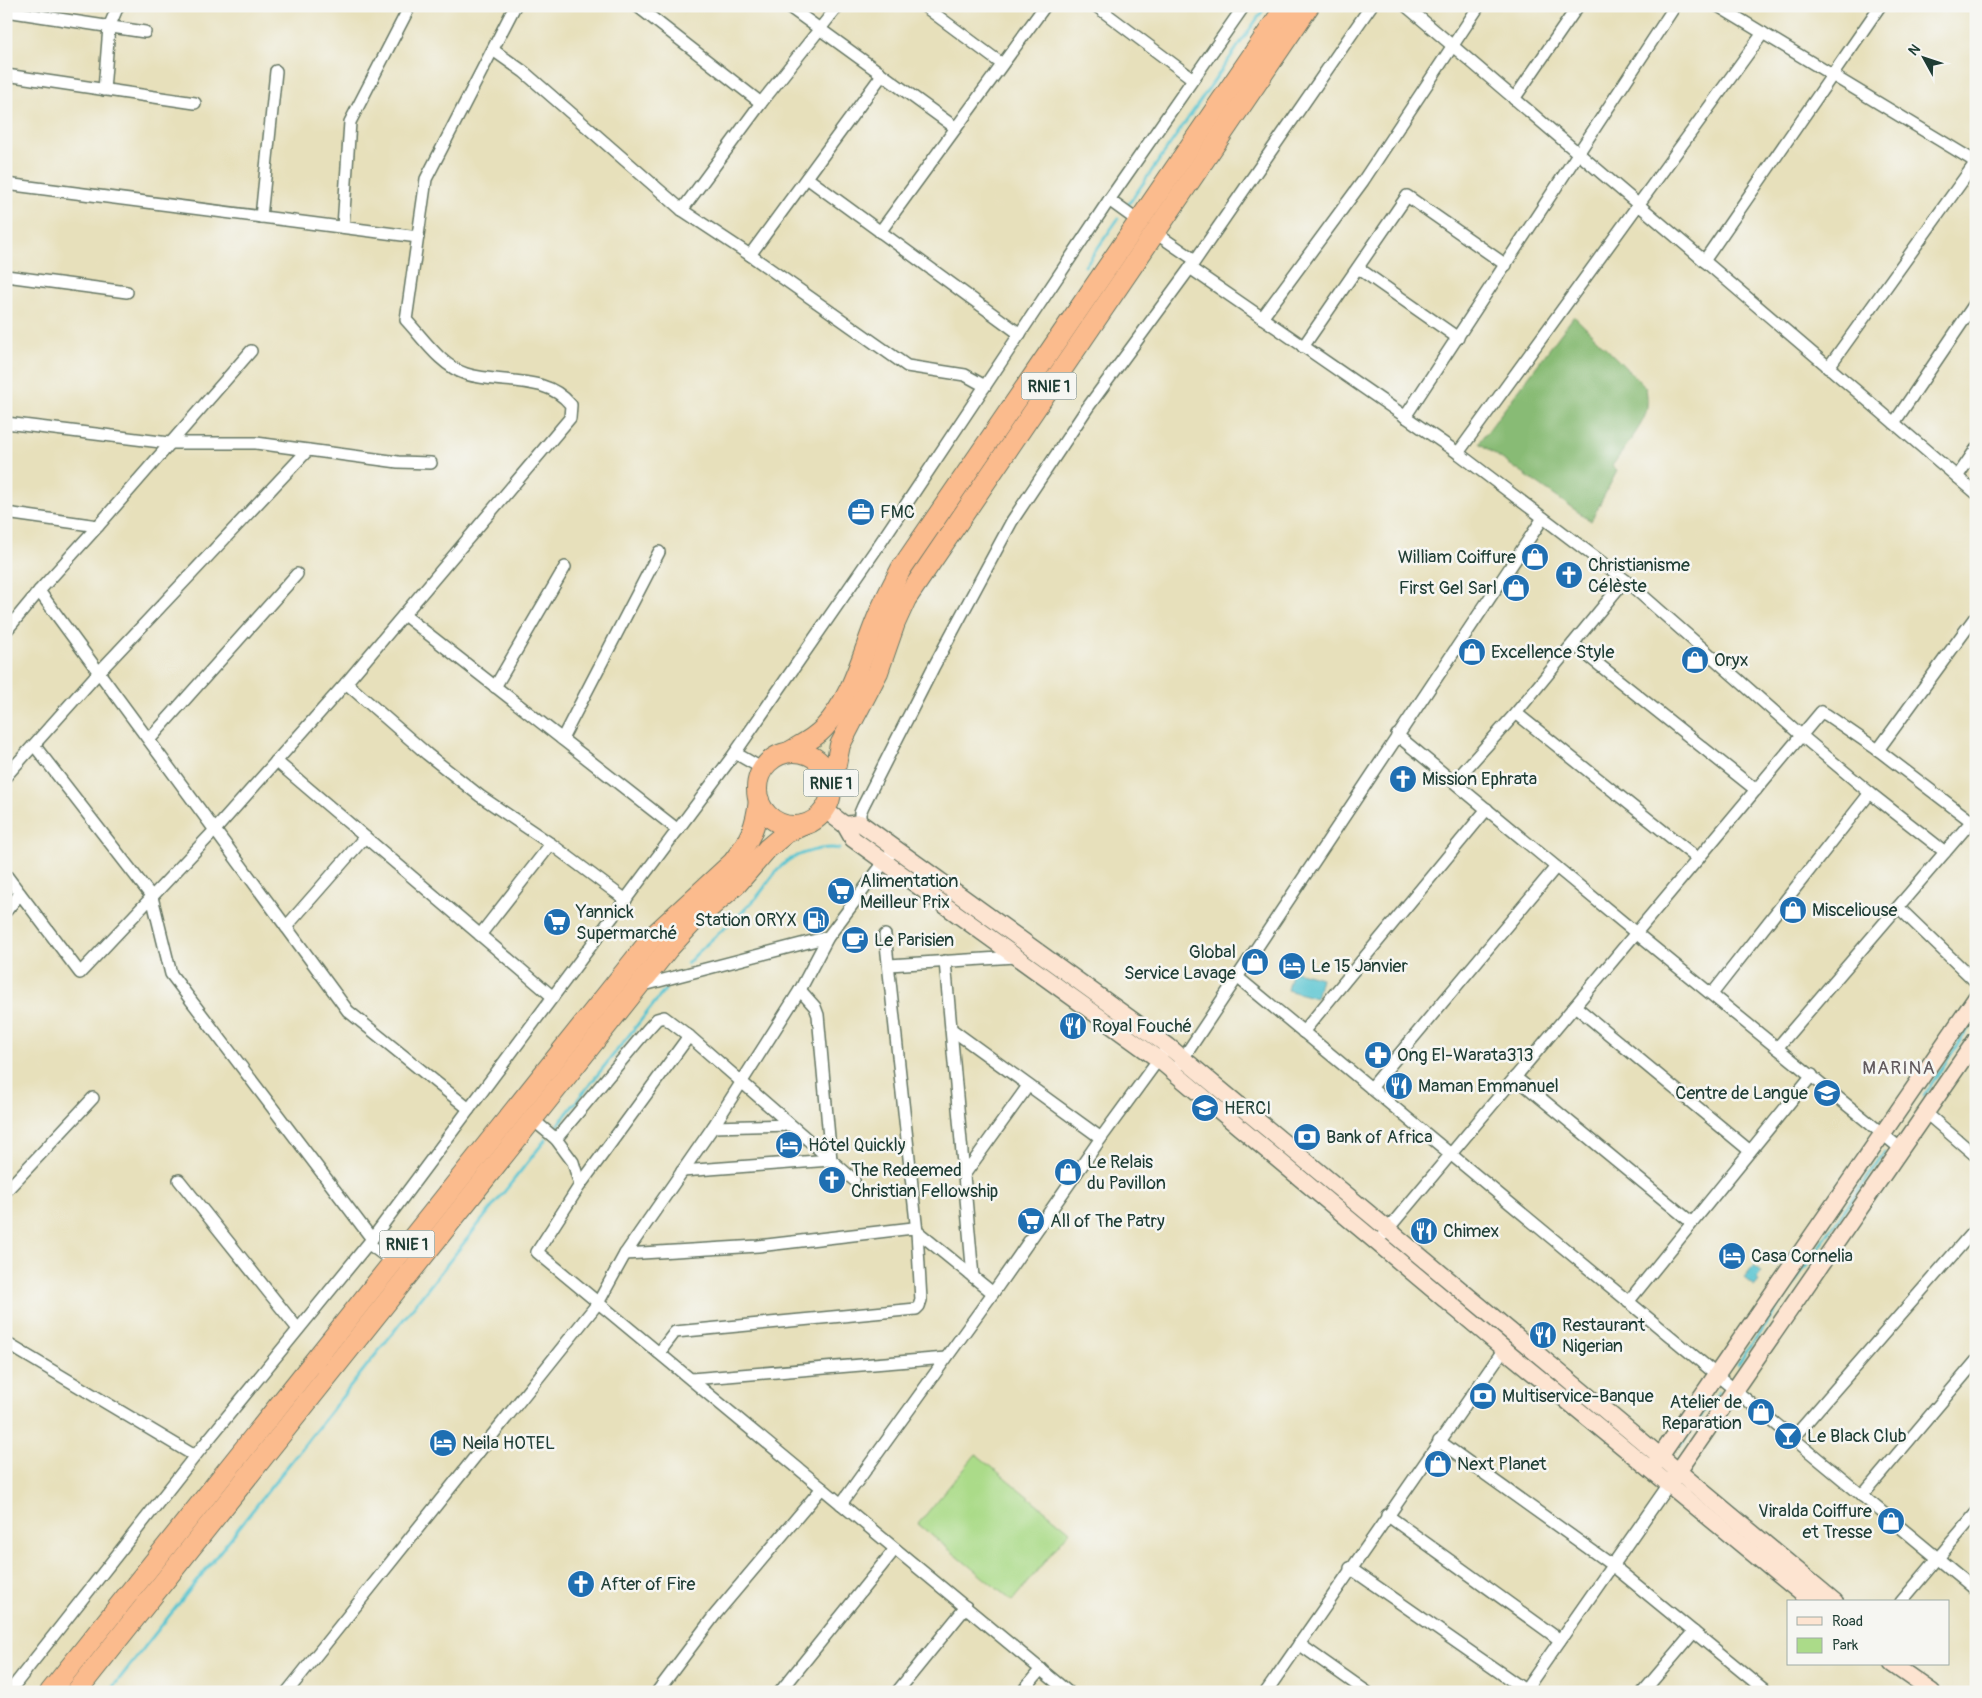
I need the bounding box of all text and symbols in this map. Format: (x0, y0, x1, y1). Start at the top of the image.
north arrow (1900, 32, 1950, 82)
text: N (1905, 41, 1924, 59)
road number: RNIE 1 (1022, 372, 1076, 400)
office icon: FMC (846, 497, 876, 527)
place label: FMC (880, 501, 915, 524)
shop icon: William Coiffure (1520, 542, 1550, 572)
place label: William Coiffure (1398, 546, 1516, 569)
place label: Christianisme Célèste (1588, 554, 1690, 598)
church icon: Christianisme Célèste (1554, 560, 1584, 590)
shop icon: First Gel Sarl (1501, 573, 1531, 603)
place label: First Gel Sarl (1399, 577, 1497, 600)
shop icon: Excellence Style (1457, 637, 1487, 667)
place label: Excellence Style (1491, 641, 1614, 664)
shop icon: Oryx (1680, 645, 1710, 675)
place label: Oryx (1714, 649, 1749, 672)
church icon: Mission Ephrata (1388, 764, 1418, 794)
place label: Mission Ephrata (1422, 768, 1537, 791)
road number: RNIE 1 (804, 770, 858, 796)
place label: Alimentation Meilleur Prix (860, 870, 958, 914)
supermarket icon: Alimentation Meilleur Prix (826, 876, 856, 906)
shop icon: Misceliouse (1778, 895, 1808, 925)
place label: Misceliouse (1812, 899, 1897, 922)
place label: Yannick Supermarché (575, 901, 677, 945)
fuel station icon: Station ORYX (801, 905, 831, 935)
supermarket icon: Yannick Supermarché (542, 907, 572, 937)
place label: Station ORYX (695, 909, 797, 932)
cafe icon: Le Parisien (840, 925, 870, 955)
place label: Le Parisien (874, 929, 954, 952)
place label: Global Service Lavage (1124, 941, 1236, 985)
shop icon: Global Service Lavage (1240, 947, 1270, 977)
hotel icon: Le 15 Janvier (1277, 951, 1307, 981)
place label: Le 15 Janvier (1311, 955, 1408, 978)
restaurant icon: Royal Fouché (1058, 1011, 1088, 1041)
place label: Royal Fouché (1092, 1015, 1192, 1038)
pharmacy icon: Ong El-Warata313 (1363, 1040, 1393, 1070)
place label: Ong El-Warata313 (1397, 1044, 1534, 1067)
district label: MARINA (1862, 1056, 1936, 1080)
restaurant icon: Maman Emmanuel (1384, 1071, 1414, 1101)
place label: Maman Emmanuel (1418, 1075, 1559, 1098)
school or university icon: Centre de Langue (1812, 1078, 1842, 1108)
place label: Centre de Langue (1675, 1082, 1808, 1105)
school or university icon: HERCI (1190, 1093, 1220, 1123)
place label: HERCI (1224, 1097, 1271, 1120)
bank icon: Bank of Africa (1292, 1122, 1322, 1152)
place label: Bank of Africa (1326, 1126, 1433, 1149)
hotel icon: Hôtel Quickly (774, 1130, 804, 1160)
place label: Hôtel Quickly (808, 1134, 906, 1157)
place label: Le Relais du Pavillon (1087, 1151, 1166, 1195)
shop icon: Le Relais du Pavillon (1053, 1157, 1083, 1187)
place label: The Redeemed Christian Fellowship (851, 1159, 998, 1203)
church icon: The Redeemed Christian Fellowship (817, 1165, 847, 1195)
supermarket icon: All of The Patry (1016, 1206, 1046, 1236)
place label: All of The Patry (1050, 1210, 1165, 1233)
restaurant icon: Chimex (1409, 1216, 1439, 1246)
place label: Chimex (1443, 1220, 1499, 1243)
road number: RNIE 1 (380, 1230, 434, 1258)
hotel icon: Casa Cornelia (1717, 1241, 1747, 1271)
place label: Casa Cornelia (1751, 1245, 1853, 1268)
place label: Restaurant Nigerian (1562, 1314, 1646, 1358)
restaurant icon: Restaurant Nigerian (1528, 1320, 1558, 1350)
bank icon: Multiservice-Banque (1468, 1381, 1498, 1411)
place label: Multiservice-Banque (1502, 1385, 1654, 1408)
place label: Atelier de Reparation (1661, 1391, 1742, 1435)
shop icon: Atelier de Reparation (1746, 1397, 1776, 1427)
bar icon: Le Black Club (1773, 1421, 1803, 1451)
place label: Le Black Club (1807, 1425, 1907, 1448)
hotel icon: Neila HOTEL (428, 1428, 458, 1458)
place label: Neila HOTEL (462, 1432, 555, 1455)
shop icon: Next Planet (1423, 1449, 1453, 1479)
place label: Next Planet (1457, 1453, 1547, 1476)
place label: Viralda Coiffure et Tresse (1758, 1500, 1872, 1544)
shop icon: Viralda Coiffure et Tresse (1876, 1506, 1906, 1536)
church icon: After of Fire (566, 1569, 596, 1599)
place label: After of Fire (600, 1573, 695, 1596)
legend (1787, 1600, 1950, 1666)
text: Road (1832, 1612, 1863, 1631)
text: Park (1832, 1636, 1859, 1655)

